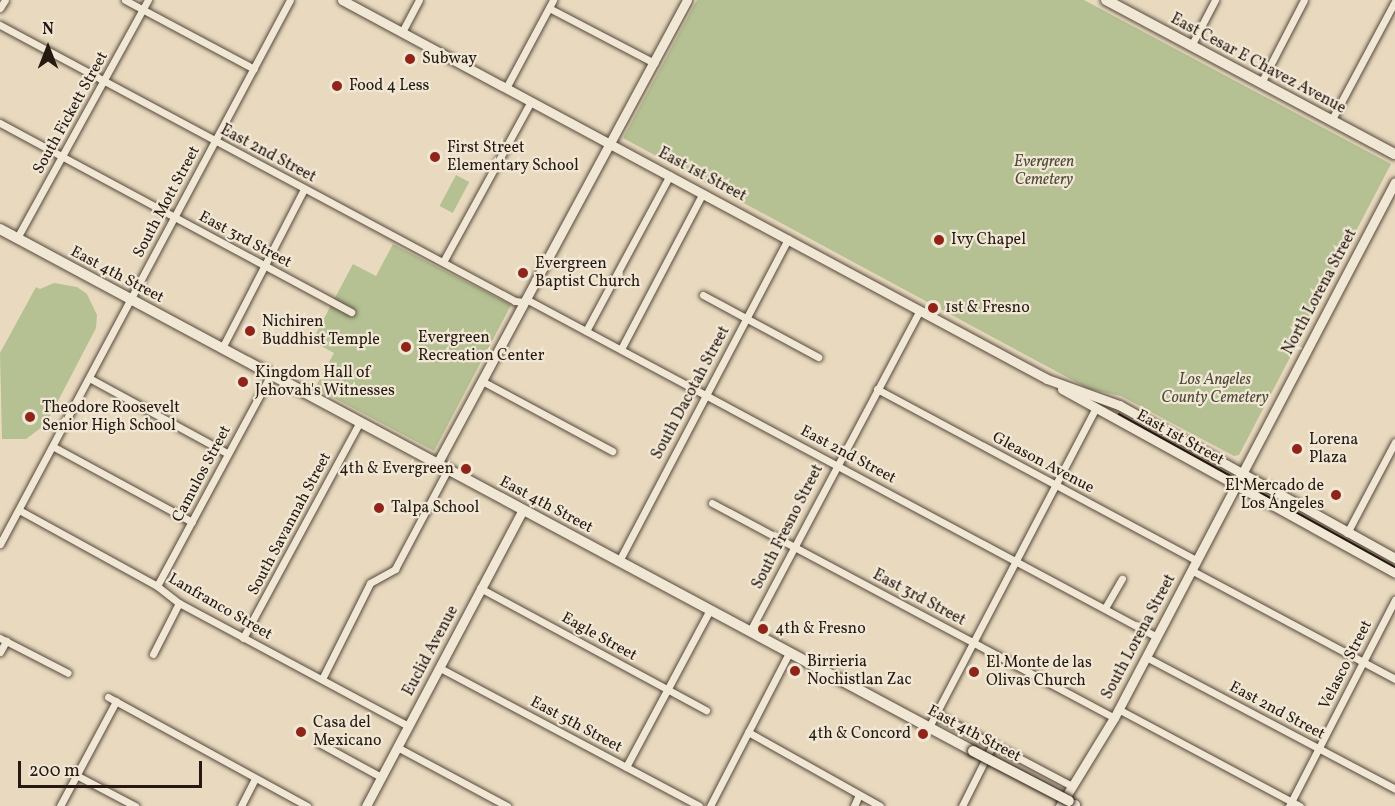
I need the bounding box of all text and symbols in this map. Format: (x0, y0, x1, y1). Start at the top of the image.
street label: East Cesar E Chavez Avenue (1167, 10, 1349, 118)
north arrow (18, 18, 78, 78)
text: N (42, 19, 54, 41)
street label: South Fickett Street (29, 48, 113, 178)
place label: Subway (422, 49, 477, 69)
marker: Subway (403, 52, 417, 66)
place label: Food 4 Less (349, 76, 429, 96)
marker: Food 4 Less (330, 79, 344, 93)
street label: East 2nd Street (217, 121, 319, 187)
place label: First Street Elementary School (447, 138, 579, 176)
street label: South Mott Street (129, 143, 205, 261)
street label: East 1st Street (655, 144, 749, 206)
marker: First Street Elementary School (428, 150, 442, 164)
park label: Evergreen Cemetery (1014, 152, 1074, 190)
street label: East 3rd Street (195, 208, 295, 272)
street label: North Lorena Street (1279, 226, 1361, 358)
place label: Ivy Chapel (951, 230, 1026, 250)
marker: Ivy Chapel (932, 233, 946, 247)
street label: East 4th Street (67, 242, 167, 308)
place label: Evergreen Baptist Church (535, 254, 640, 292)
marker: Evergreen Baptist Church (516, 266, 530, 280)
place label: 1st & Fresno (945, 298, 1030, 318)
marker: 1st & Fresno (926, 301, 940, 315)
place label: Nichiren Buddhist Temple (262, 312, 380, 350)
street label: South Dacotah Street (648, 323, 734, 463)
marker: Nichiren Buddhist Temple (243, 324, 257, 338)
place label: Evergreen Recreation Center (418, 328, 544, 366)
marker: Evergreen Recreation Center (399, 340, 413, 354)
place label: Kingdom Hall of Jehovah's Witnesses (255, 363, 395, 401)
park label: Los Angeles County Cemetery (1161, 370, 1269, 408)
marker: Kingdom Hall of Jehovah's Witnesses (236, 375, 250, 389)
place label: Theodore Roosevelt Senior High School (42, 398, 180, 436)
street label: East 1st Street (1133, 406, 1227, 470)
marker: Theodore Roosevelt Senior High School (23, 410, 37, 424)
street label: Camulos Street (168, 422, 236, 526)
street label: East 2nd Street (797, 422, 899, 488)
street label: Gleason Avenue (989, 428, 1097, 498)
place label: Lorena Plaza (1309, 430, 1358, 468)
marker: Lorena Plaza (1290, 442, 1304, 456)
street label: South Savannah Street (244, 449, 336, 599)
place label: 4th & Evergreen (339, 459, 454, 479)
street label: South Fresno Street (748, 461, 828, 593)
marker: 4th & Evergreen (459, 462, 473, 476)
street label: East 4th Street (496, 472, 596, 538)
place label: El Mercado de Los Ángeles (1225, 476, 1324, 514)
marker: El Mercado de Los Ángeles (1329, 488, 1343, 502)
place label: Talpa School (391, 498, 479, 518)
marker: Talpa School (372, 501, 386, 515)
street label: East 3rd Street (869, 566, 969, 630)
street label: Lanfranco Street (165, 569, 275, 645)
street label: South Lorena Street (1098, 571, 1180, 703)
street label: Euclid Avenue (399, 603, 463, 699)
street label: Eagle Street (558, 608, 640, 666)
street label: Velasco Street (1315, 617, 1377, 713)
place label: 4th & Fresno (775, 619, 866, 639)
marker: 4th & Fresno (756, 622, 770, 636)
place label: Birrieria Nochistlan Zac (807, 652, 912, 690)
place label: El Monte de las Olivas Church (986, 653, 1092, 691)
marker: Birrieria Nochistlan Zac (788, 664, 802, 678)
marker: El Monte de las Olivas Church (967, 665, 981, 679)
street label: East 2nd Street (1226, 678, 1328, 744)
street label: East 5th Street (527, 693, 625, 757)
street label: East 4th Street (924, 701, 1024, 767)
place label: Casa del Mexicano (313, 713, 381, 751)
place label: 4th & Concord (808, 724, 911, 744)
marker: Casa del Mexicano (294, 725, 308, 739)
marker: 4th & Concord (916, 727, 930, 741)
scale bar (21, 749, 206, 787)
text: 200 m (29, 759, 80, 784)

